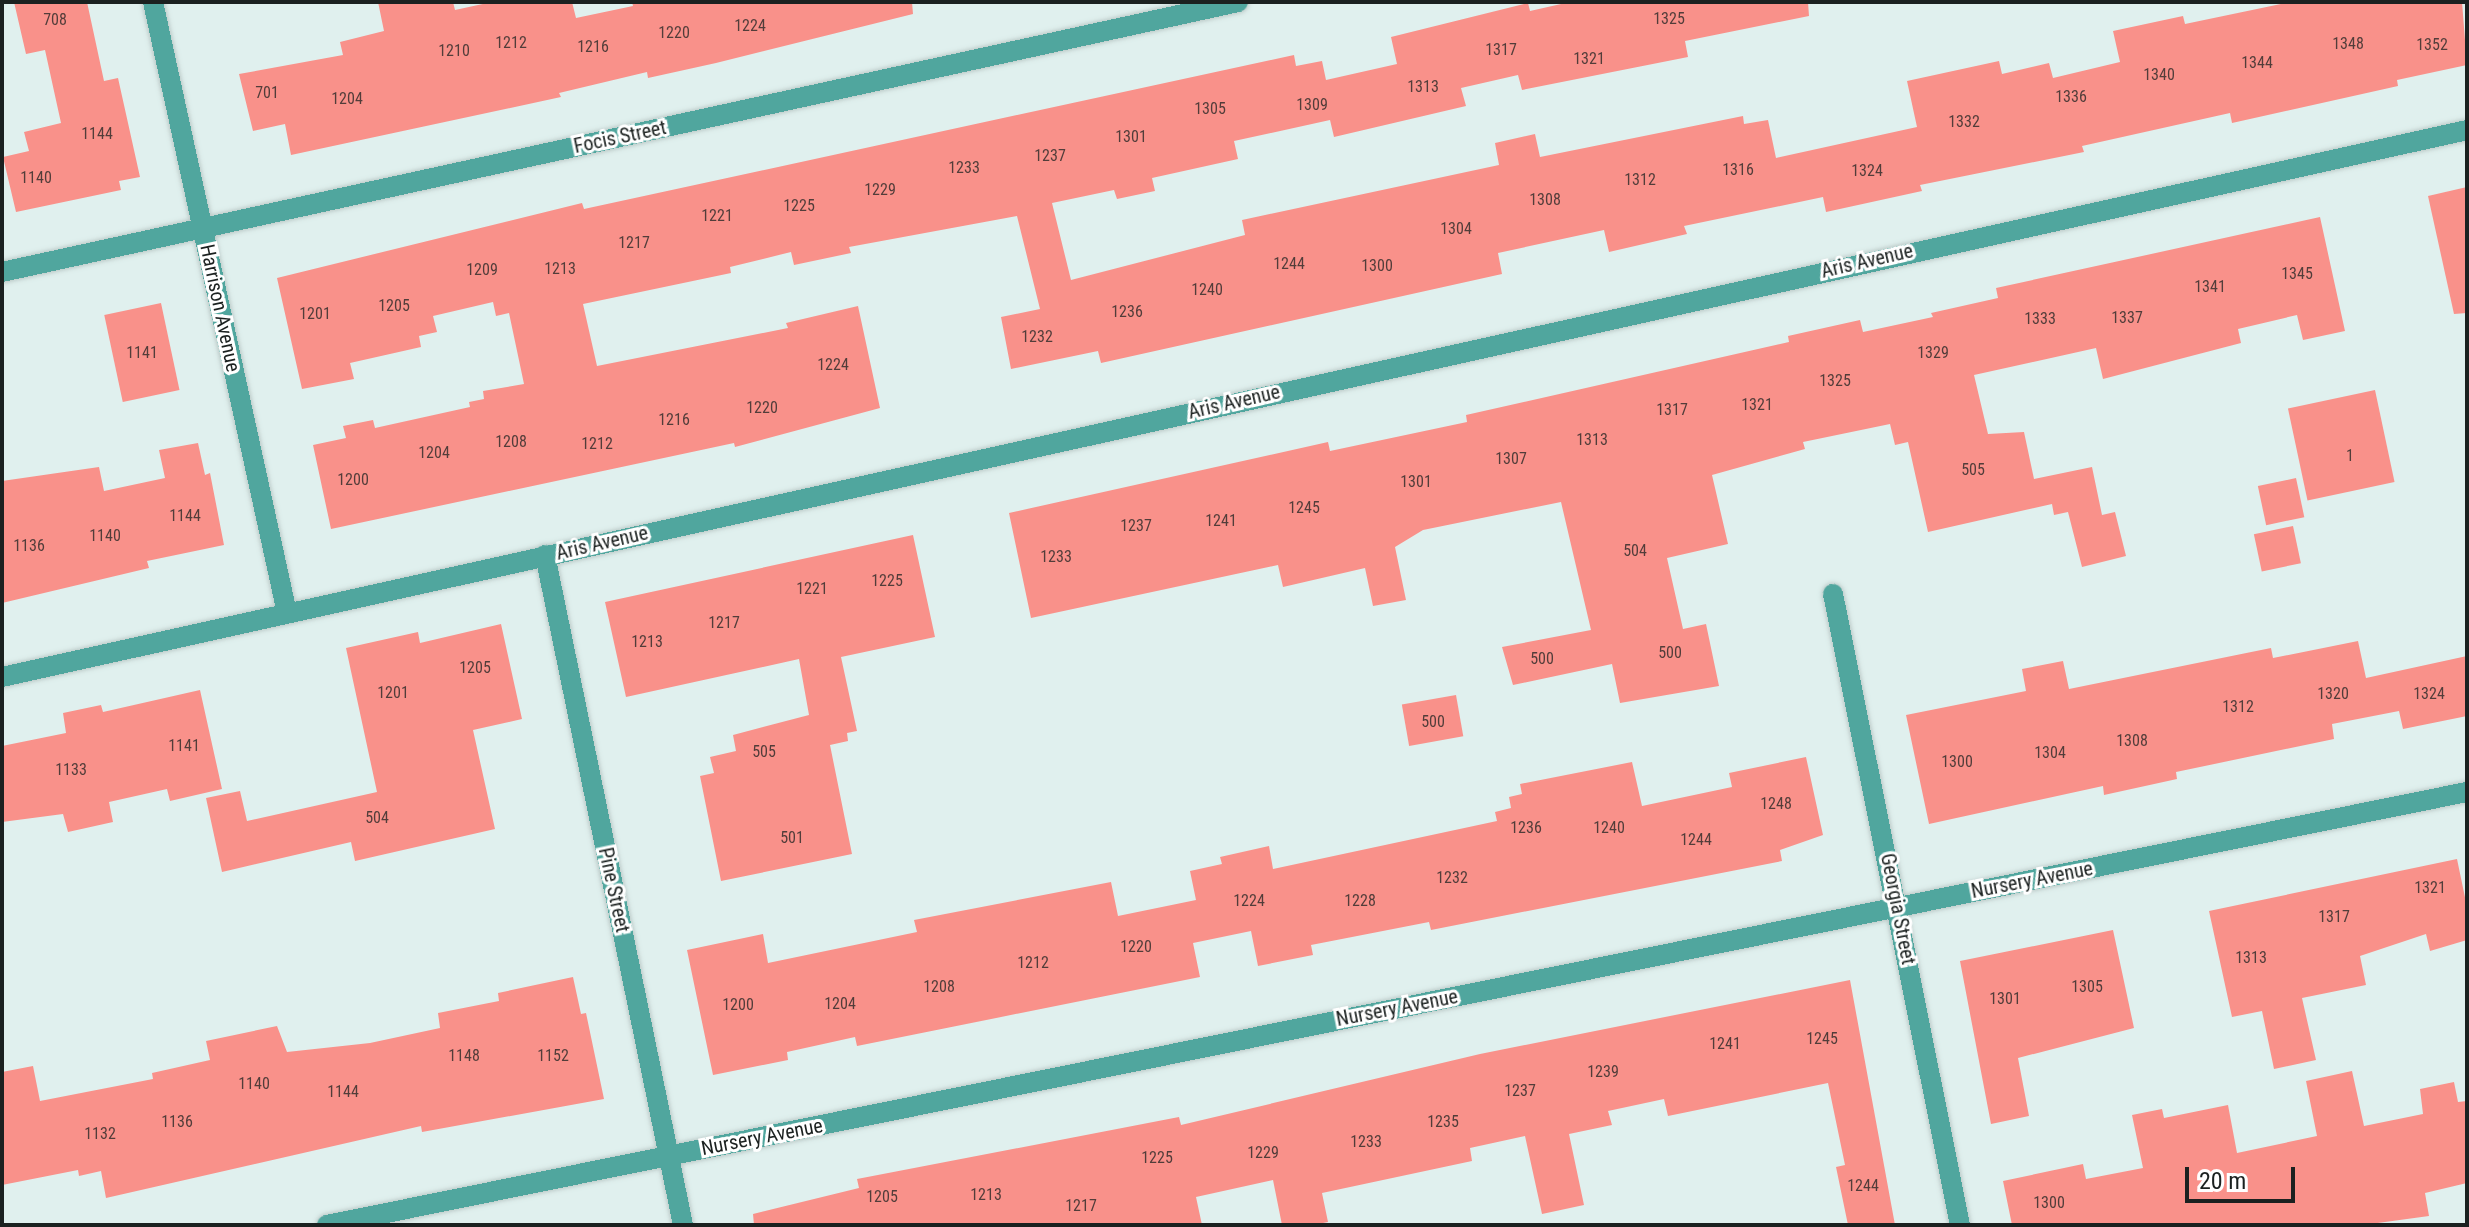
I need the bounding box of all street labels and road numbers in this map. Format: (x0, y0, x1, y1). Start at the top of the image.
street label: Focis Street (572, 116, 668, 158)
street label: Aris Avenue (1819, 239, 1915, 283)
street label: Harrison Avenue (195, 242, 245, 374)
street label: Aris Avenue (1186, 380, 1282, 424)
street label: Aris Avenue (554, 521, 650, 565)
street label: Pine Street (593, 845, 635, 935)
street label: Georgia Street (1875, 851, 1921, 967)
street label: Nursery Avenue (1969, 856, 2095, 904)
street label: Nursery Avenue (1334, 984, 1460, 1032)
street label: Nursery Avenue (699, 1113, 825, 1161)

